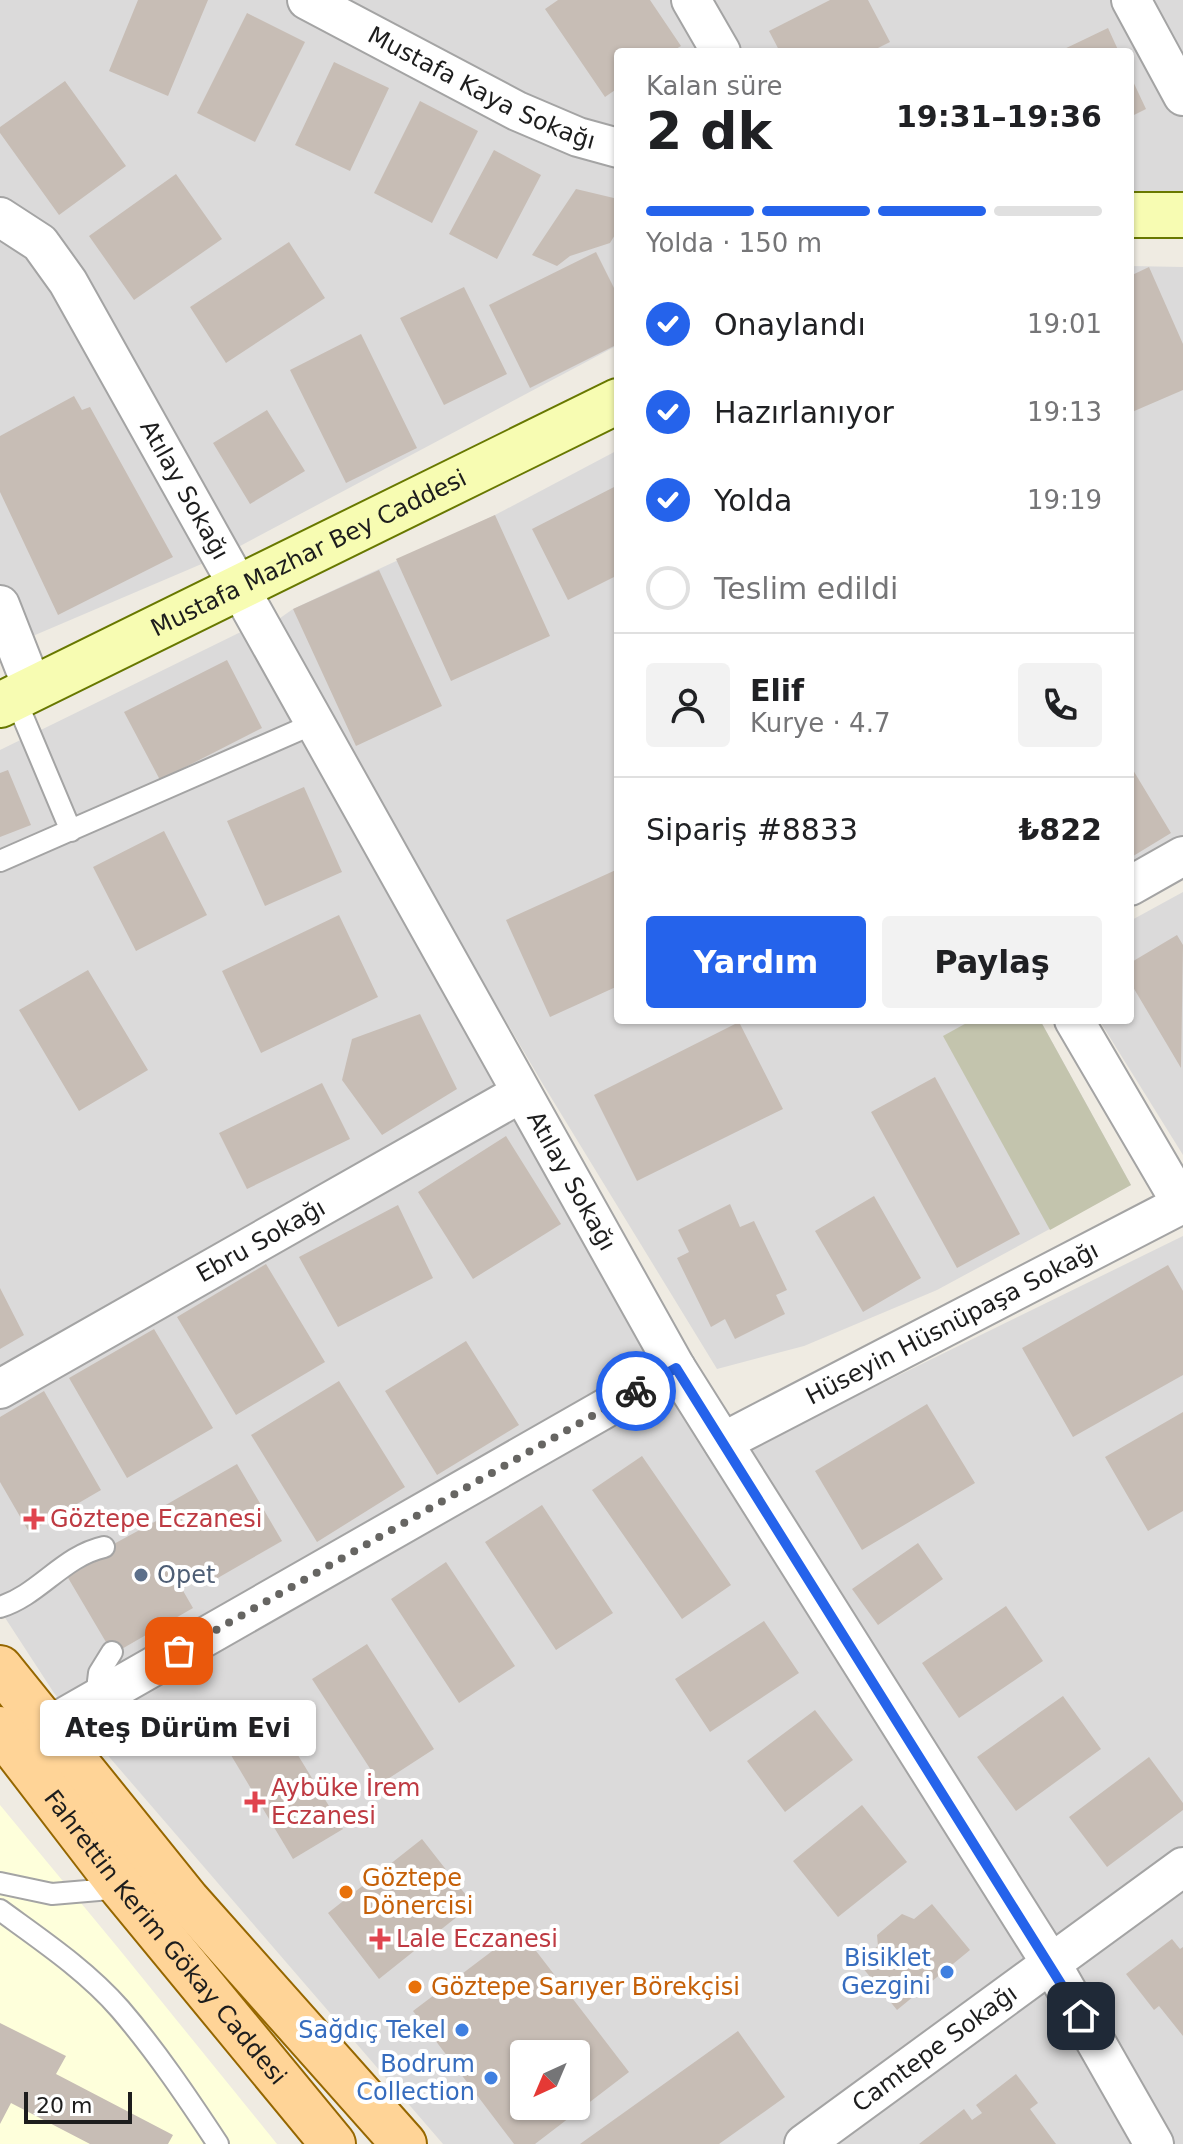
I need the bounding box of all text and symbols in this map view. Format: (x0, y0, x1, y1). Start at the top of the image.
street label: Mustafa Kaya Sokağı (363, 21, 598, 155)
text: Kalan süre (646, 71, 783, 101)
text: 19:31–19:36 (896, 99, 1102, 134)
text: 2 dk (646, 101, 772, 161)
text: Yolda · 150 m (646, 228, 822, 258)
icon: check (646, 302, 690, 346)
text: Onaylandı (714, 307, 866, 342)
text: 19:01 (1027, 309, 1102, 339)
icon: check (646, 390, 690, 434)
text: Hazırlanıyor (714, 395, 894, 430)
text: 19:13 (1027, 397, 1102, 427)
street label: Atılay Sokağı (134, 415, 235, 565)
street label: Mustafa Mazhar Bey Caddesi (146, 464, 471, 643)
icon: check (646, 478, 690, 522)
text: Yolda (714, 483, 792, 518)
text: 19:19 (1027, 485, 1102, 515)
text: Teslim edildi (714, 571, 898, 606)
button: person (646, 663, 730, 747)
button: phone (1018, 663, 1102, 747)
text: Elif (750, 673, 804, 708)
text: Kurye · 4.7 (750, 708, 890, 738)
text: Sipariş #8833 (646, 812, 858, 847)
text: ₺822 (1019, 812, 1102, 847)
button: Yardım (646, 916, 866, 1008)
button: Paylaş (882, 916, 1102, 1008)
street label: Atılay Sokağı (521, 1106, 621, 1256)
street label: Ebru Sokağı (192, 1193, 330, 1288)
street label: Hüseyin Hüsnüpaşa Sokağı (801, 1236, 1103, 1411)
courier (596, 1351, 676, 1431)
icon: bike (614, 1369, 658, 1413)
place label: Göztepe Eczanesi (50, 1505, 263, 1533)
marker: Göztepe Eczanesi (25, 1510, 43, 1528)
place label: Opet (157, 1561, 215, 1589)
marker: Opet (132, 1566, 150, 1584)
pin (145, 1617, 213, 1685)
icon: bag (157, 1629, 201, 1673)
callout: Ateş Dürüm Evi (41, 1699, 317, 1755)
text: Ateş Dürüm Evi (65, 1713, 291, 1743)
place label: Aybüke İrem Eczanesi (271, 1773, 420, 1830)
street label: Fahrettin Kerim Gökay Caddesi (38, 1785, 292, 2090)
marker: Aybüke İrem Eczanesi (246, 1793, 264, 1811)
place label: Göztepe Dönercisi (362, 1864, 474, 1920)
marker: Göztepe Dönercisi (337, 1883, 355, 1901)
place label: Lale Eczanesi (396, 1925, 558, 1953)
marker: Lale Eczanesi (371, 1930, 389, 1948)
place label: Bisiklet Gezgini (841, 1944, 931, 2000)
marker: Bisiklet Gezgini (938, 1963, 956, 1981)
place label: Göztepe Sarıyer Börekçisi (431, 1973, 740, 2001)
marker: Göztepe Sarıyer Börekçisi (406, 1978, 424, 1996)
street label: Camtepe Sokağı (847, 1979, 1022, 2118)
pin (1047, 1982, 1115, 2050)
icon: home (1059, 1994, 1103, 2038)
place label: Sağdıç Tekel (298, 2016, 446, 2044)
marker: Sağdıç Tekel (453, 2021, 471, 2039)
north arrow (510, 2040, 590, 2120)
map controls (510, 2040, 590, 2120)
place label: Bodrum Collection (356, 2050, 475, 2106)
marker: Bodrum Collection (482, 2069, 500, 2087)
scale bar (24, 2088, 132, 2124)
text: 20 m (36, 2093, 92, 2118)

